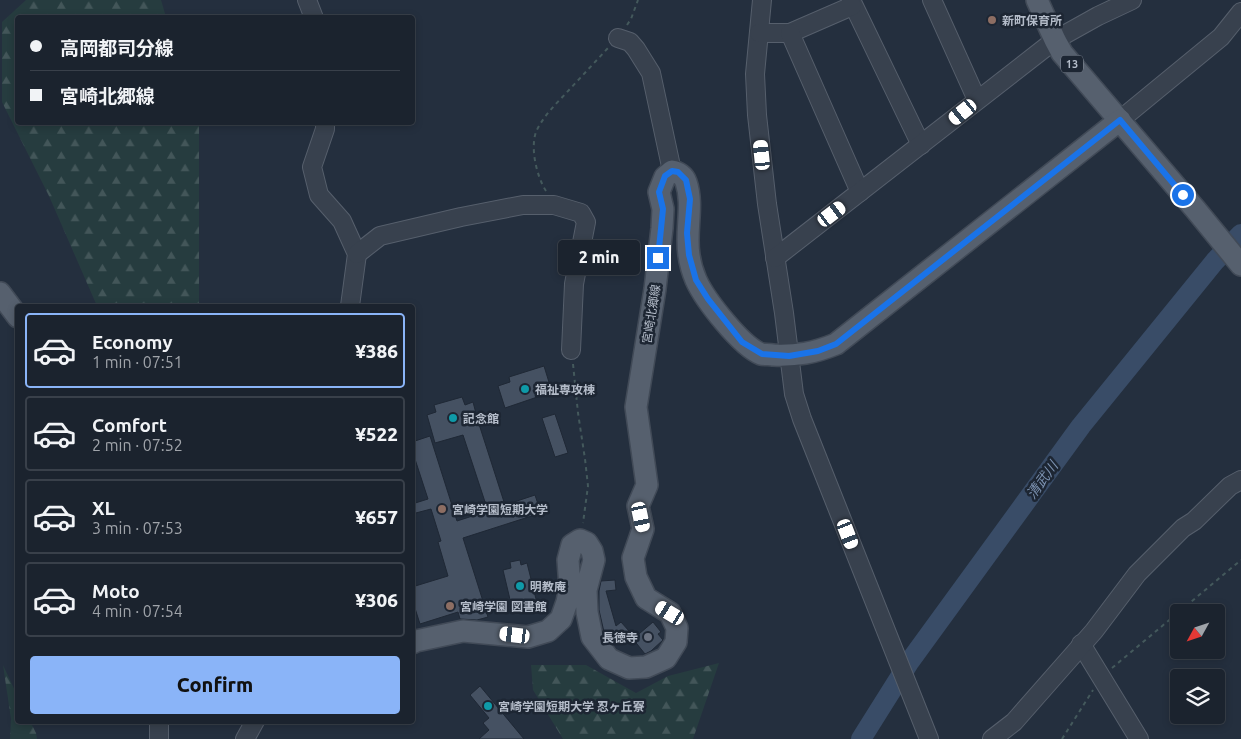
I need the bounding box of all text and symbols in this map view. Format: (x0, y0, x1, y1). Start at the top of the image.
marker: 新町保育所 (986, 14, 998, 26)
place label: 新町保育所 (1002, 14, 1062, 27)
text: 高岡都司分線 (60, 37, 174, 59)
road number: 13 (1061, 56, 1083, 72)
text: 宮崎北郷線 (60, 85, 155, 107)
car (946, 97, 979, 127)
car (752, 139, 771, 171)
route start (1172, 184, 1194, 206)
car (815, 199, 848, 229)
callout: 2 min (558, 240, 640, 276)
route end (647, 247, 669, 269)
text: 2 min (579, 248, 619, 266)
street label: 宮崎北郷線 (640, 283, 662, 345)
icon: car (32, 328, 77, 373)
text: Economy (92, 331, 173, 353)
text: ¥386 (355, 340, 398, 362)
text: 1 min · 07:51 (92, 353, 183, 371)
marker: 福祉専攻棟 (519, 383, 531, 395)
place label: 福祉専攻棟 (535, 383, 595, 396)
icon: car (32, 411, 77, 456)
marker: 記念館 (447, 412, 459, 424)
place label: 記念館 (463, 412, 499, 425)
text: Comfort (92, 414, 167, 436)
text: ¥522 (355, 423, 398, 445)
text: 2 min · 07:52 (92, 436, 183, 454)
water label: 清武川 (1023, 457, 1062, 502)
icon: car (32, 494, 77, 539)
text: XL (92, 497, 115, 519)
car (630, 501, 651, 533)
marker: 宮崎学園短期大学 (436, 503, 448, 515)
place label: 宮崎学園短期大学 (452, 503, 548, 516)
text: ¥657 (355, 506, 398, 528)
car (835, 517, 860, 551)
text: 3 min · 07:53 (92, 519, 183, 537)
icon: car (32, 577, 77, 622)
text: Moto (92, 580, 140, 602)
marker: 明教庵 (514, 580, 526, 592)
place label: 明教庵 (530, 580, 566, 593)
text: ¥306 (355, 589, 398, 611)
car (653, 599, 686, 627)
marker: 宮崎学園 図書館 (444, 600, 456, 612)
place label: 宮崎学園 図書館 (460, 600, 547, 613)
text: 4 min · 07:54 (92, 602, 183, 620)
north arrow (1170, 604, 1225, 659)
map controls (1170, 604, 1225, 724)
car (499, 626, 530, 644)
place label: 長徳寺 (602, 631, 638, 644)
marker: 長徳寺 (642, 631, 654, 643)
button: Confirm (30, 656, 400, 714)
button: layers (1170, 669, 1225, 724)
marker: 宮崎学園短期大学 忍ヶ丘寮 (482, 700, 494, 712)
place label: 宮崎学園短期大学 忍ヶ丘寮 (498, 700, 645, 713)

